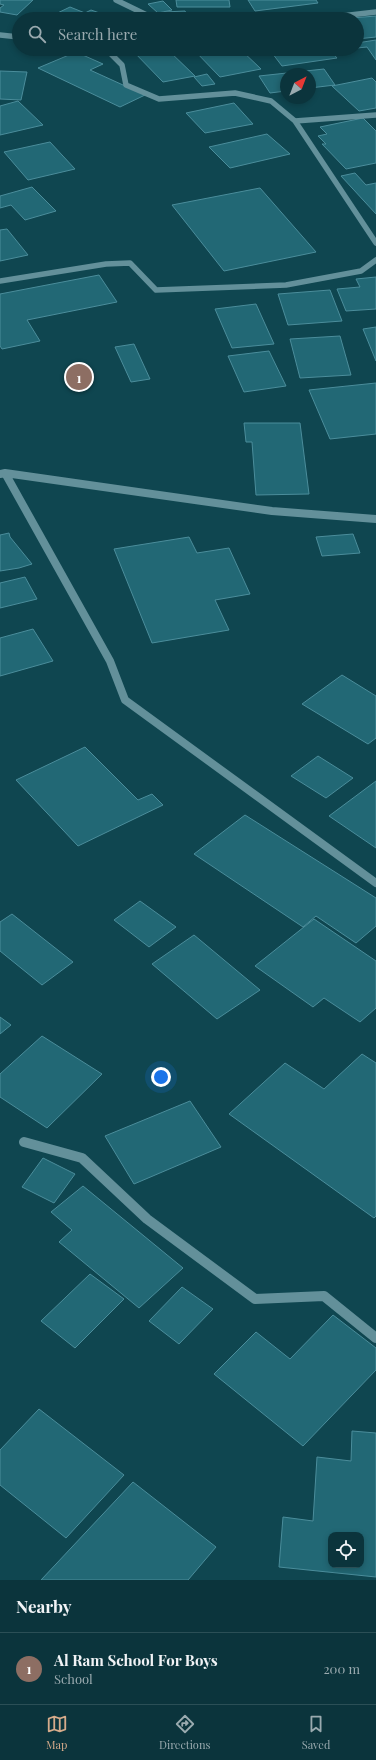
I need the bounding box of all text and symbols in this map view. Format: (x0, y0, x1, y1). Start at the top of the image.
search box (12, 12, 364, 56)
icon: search (26, 23, 48, 45)
text: Search here (58, 24, 137, 44)
north arrow (280, 68, 316, 104)
pin: 1 (66, 362, 92, 392)
your location (151, 1067, 171, 1087)
map controls (328, 1532, 364, 1568)
button: locate (328, 1532, 364, 1568)
text: Nearby (16, 1595, 71, 1617)
text: Al Ram School For Boys (54, 1650, 218, 1670)
text: 1 (27, 1660, 31, 1677)
text: 200 m (323, 1660, 360, 1677)
text: School (54, 1670, 93, 1687)
tab: Map (46, 1713, 68, 1752)
tab: Directions (159, 1713, 210, 1752)
tab: Saved (302, 1713, 330, 1752)

